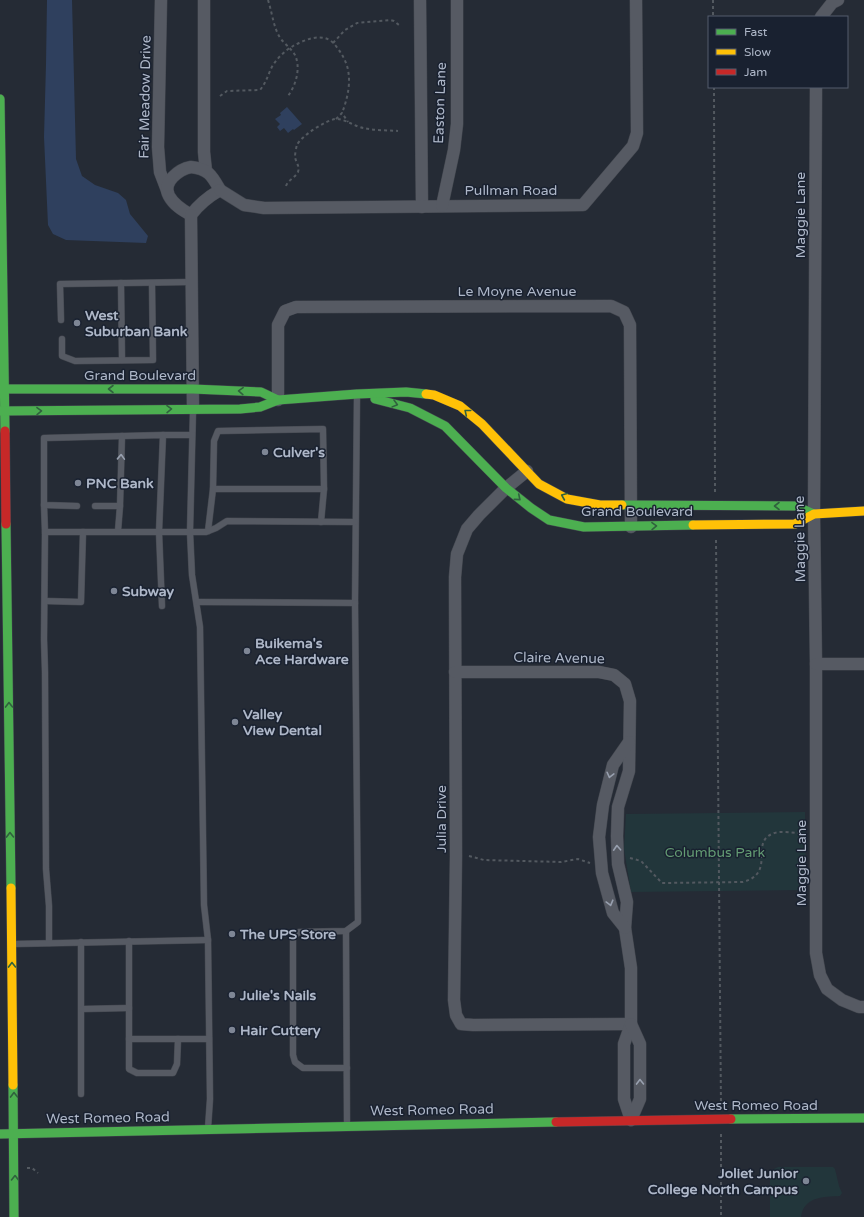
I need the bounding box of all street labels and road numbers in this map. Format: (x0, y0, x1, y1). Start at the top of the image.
street label: Fair Meadow Drive (135, 35, 155, 159)
street label: Easton Lane (430, 62, 450, 144)
street label: Maggie Lane (792, 172, 809, 258)
street label: Pullman Road (465, 182, 557, 199)
street label: Le Moyne Avenue (457, 283, 577, 300)
street label: Grand Boulevard (84, 367, 196, 384)
street label: Maggie Lane (791, 496, 809, 582)
street label: Grand Boulevard (581, 503, 693, 520)
street label: Claire Avenue (513, 649, 605, 667)
street label: Julia Drive (433, 785, 450, 853)
street label: Maggie Lane (793, 820, 810, 906)
street label: West Romeo Road (694, 1097, 818, 1114)
street label: West Romeo Road (370, 1100, 494, 1120)
street label: West Romeo Road (46, 1108, 170, 1128)

